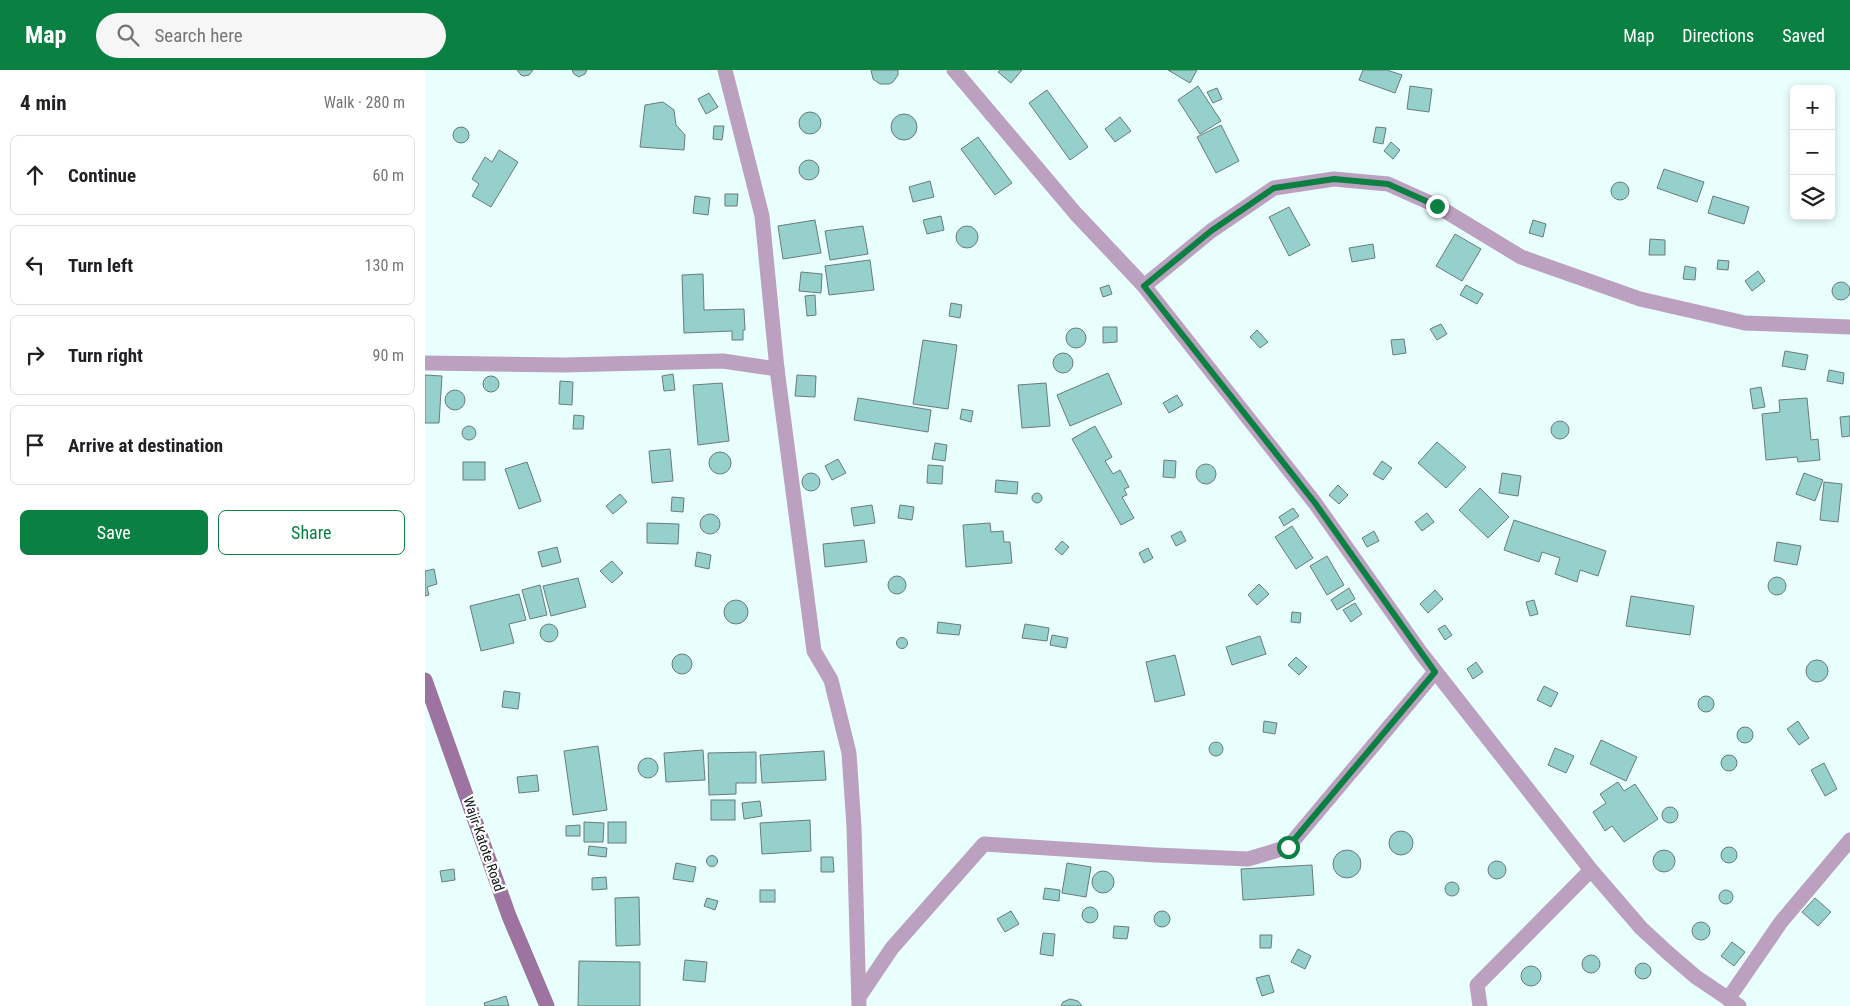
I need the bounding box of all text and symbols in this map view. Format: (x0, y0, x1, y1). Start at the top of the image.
search box (96, 13, 446, 58)
text: Map (25, 21, 66, 49)
icon: search (114, 21, 142, 49)
text: Search here (154, 24, 243, 47)
text: Map (1623, 25, 1654, 46)
text: Directions (1682, 25, 1754, 46)
text: Saved (1782, 25, 1825, 46)
map controls (1790, 85, 1835, 220)
button: + (1790, 85, 1835, 130)
text: 4 min (20, 91, 67, 115)
text: Walk · 280 m (324, 93, 405, 112)
button: − (1790, 130, 1835, 175)
icon: ahead (21, 161, 49, 189)
text: Continue (68, 164, 136, 187)
text: 60 m (372, 166, 404, 185)
button: layers (1790, 175, 1835, 220)
route end (1426, 195, 1449, 218)
icon: left (21, 251, 49, 279)
text: Turn left (68, 254, 133, 277)
text: 130 m (365, 256, 404, 275)
icon: right (21, 341, 49, 369)
text: Turn right (68, 344, 143, 367)
text: 90 m (372, 346, 404, 365)
icon: arrive (21, 431, 49, 459)
text: Arrive at destination (68, 434, 223, 457)
button: Save (20, 510, 208, 555)
button: Share (218, 510, 405, 555)
street label: Wajir-Katote Road (460, 795, 508, 893)
route start (1277, 836, 1300, 859)

